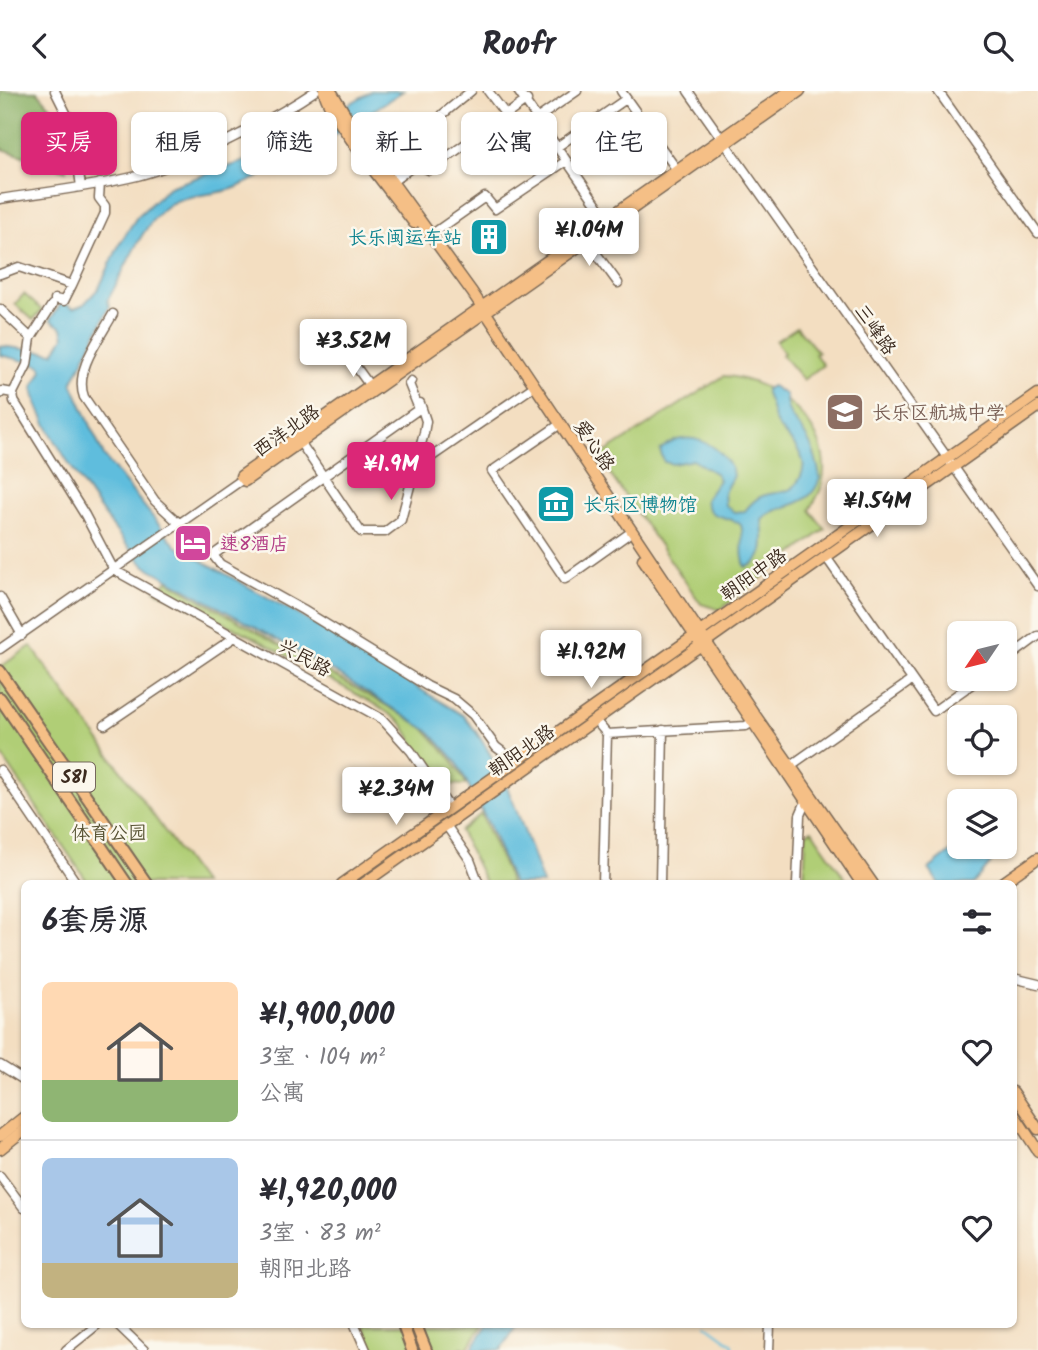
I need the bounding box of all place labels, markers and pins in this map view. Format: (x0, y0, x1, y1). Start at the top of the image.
pin: ¥1.04M (532, 209, 646, 268)
building icon: 长乐闽运车站 (468, 216, 510, 258)
place label: 长乐闽运车站 (348, 224, 462, 254)
pin: ¥3.52M (296, 320, 410, 379)
school or university icon: 长乐区航城中学 (824, 391, 866, 433)
place label: 长乐区航城中学 (872, 399, 1005, 429)
pin: ¥1.9M (342, 443, 440, 502)
pin: ¥1.54M (820, 479, 934, 539)
museum icon: 长乐区博物馆 (535, 483, 577, 525)
place label: 长乐区博物馆 (583, 491, 697, 521)
hotel icon: 速8酒店 (172, 522, 214, 564)
place label: 速8酒店 (220, 530, 288, 560)
pin: ¥1.92M (534, 631, 648, 690)
pin: ¥2.34M (339, 767, 453, 827)

